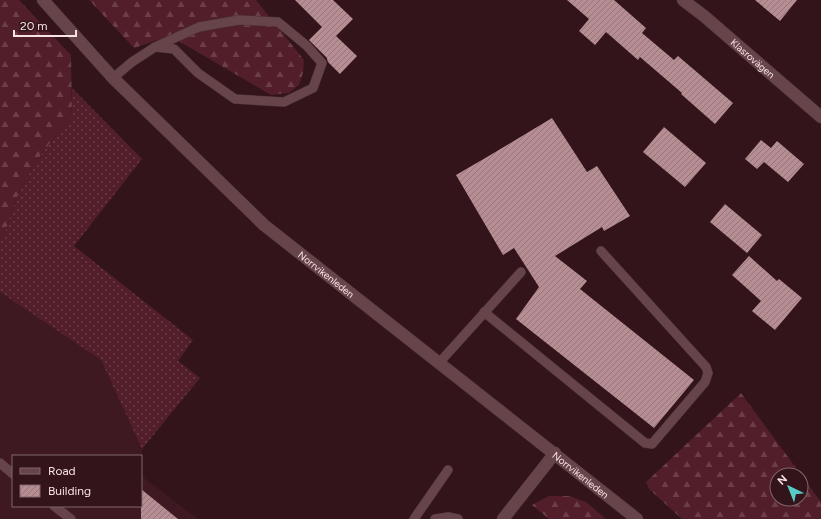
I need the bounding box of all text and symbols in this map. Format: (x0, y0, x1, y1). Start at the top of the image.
scale bar (14, 12, 76, 38)
text: 20 m (20, 19, 48, 33)
street label: Klasrovägen (728, 36, 778, 81)
street label: Norrvikenleden (296, 248, 358, 301)
street label: Norrvikenleden (550, 449, 612, 501)
legend (12, 455, 142, 507)
text: Road (48, 464, 76, 478)
north arrow (769, 467, 809, 507)
text: N (775, 472, 790, 488)
text: Building (48, 484, 91, 498)

